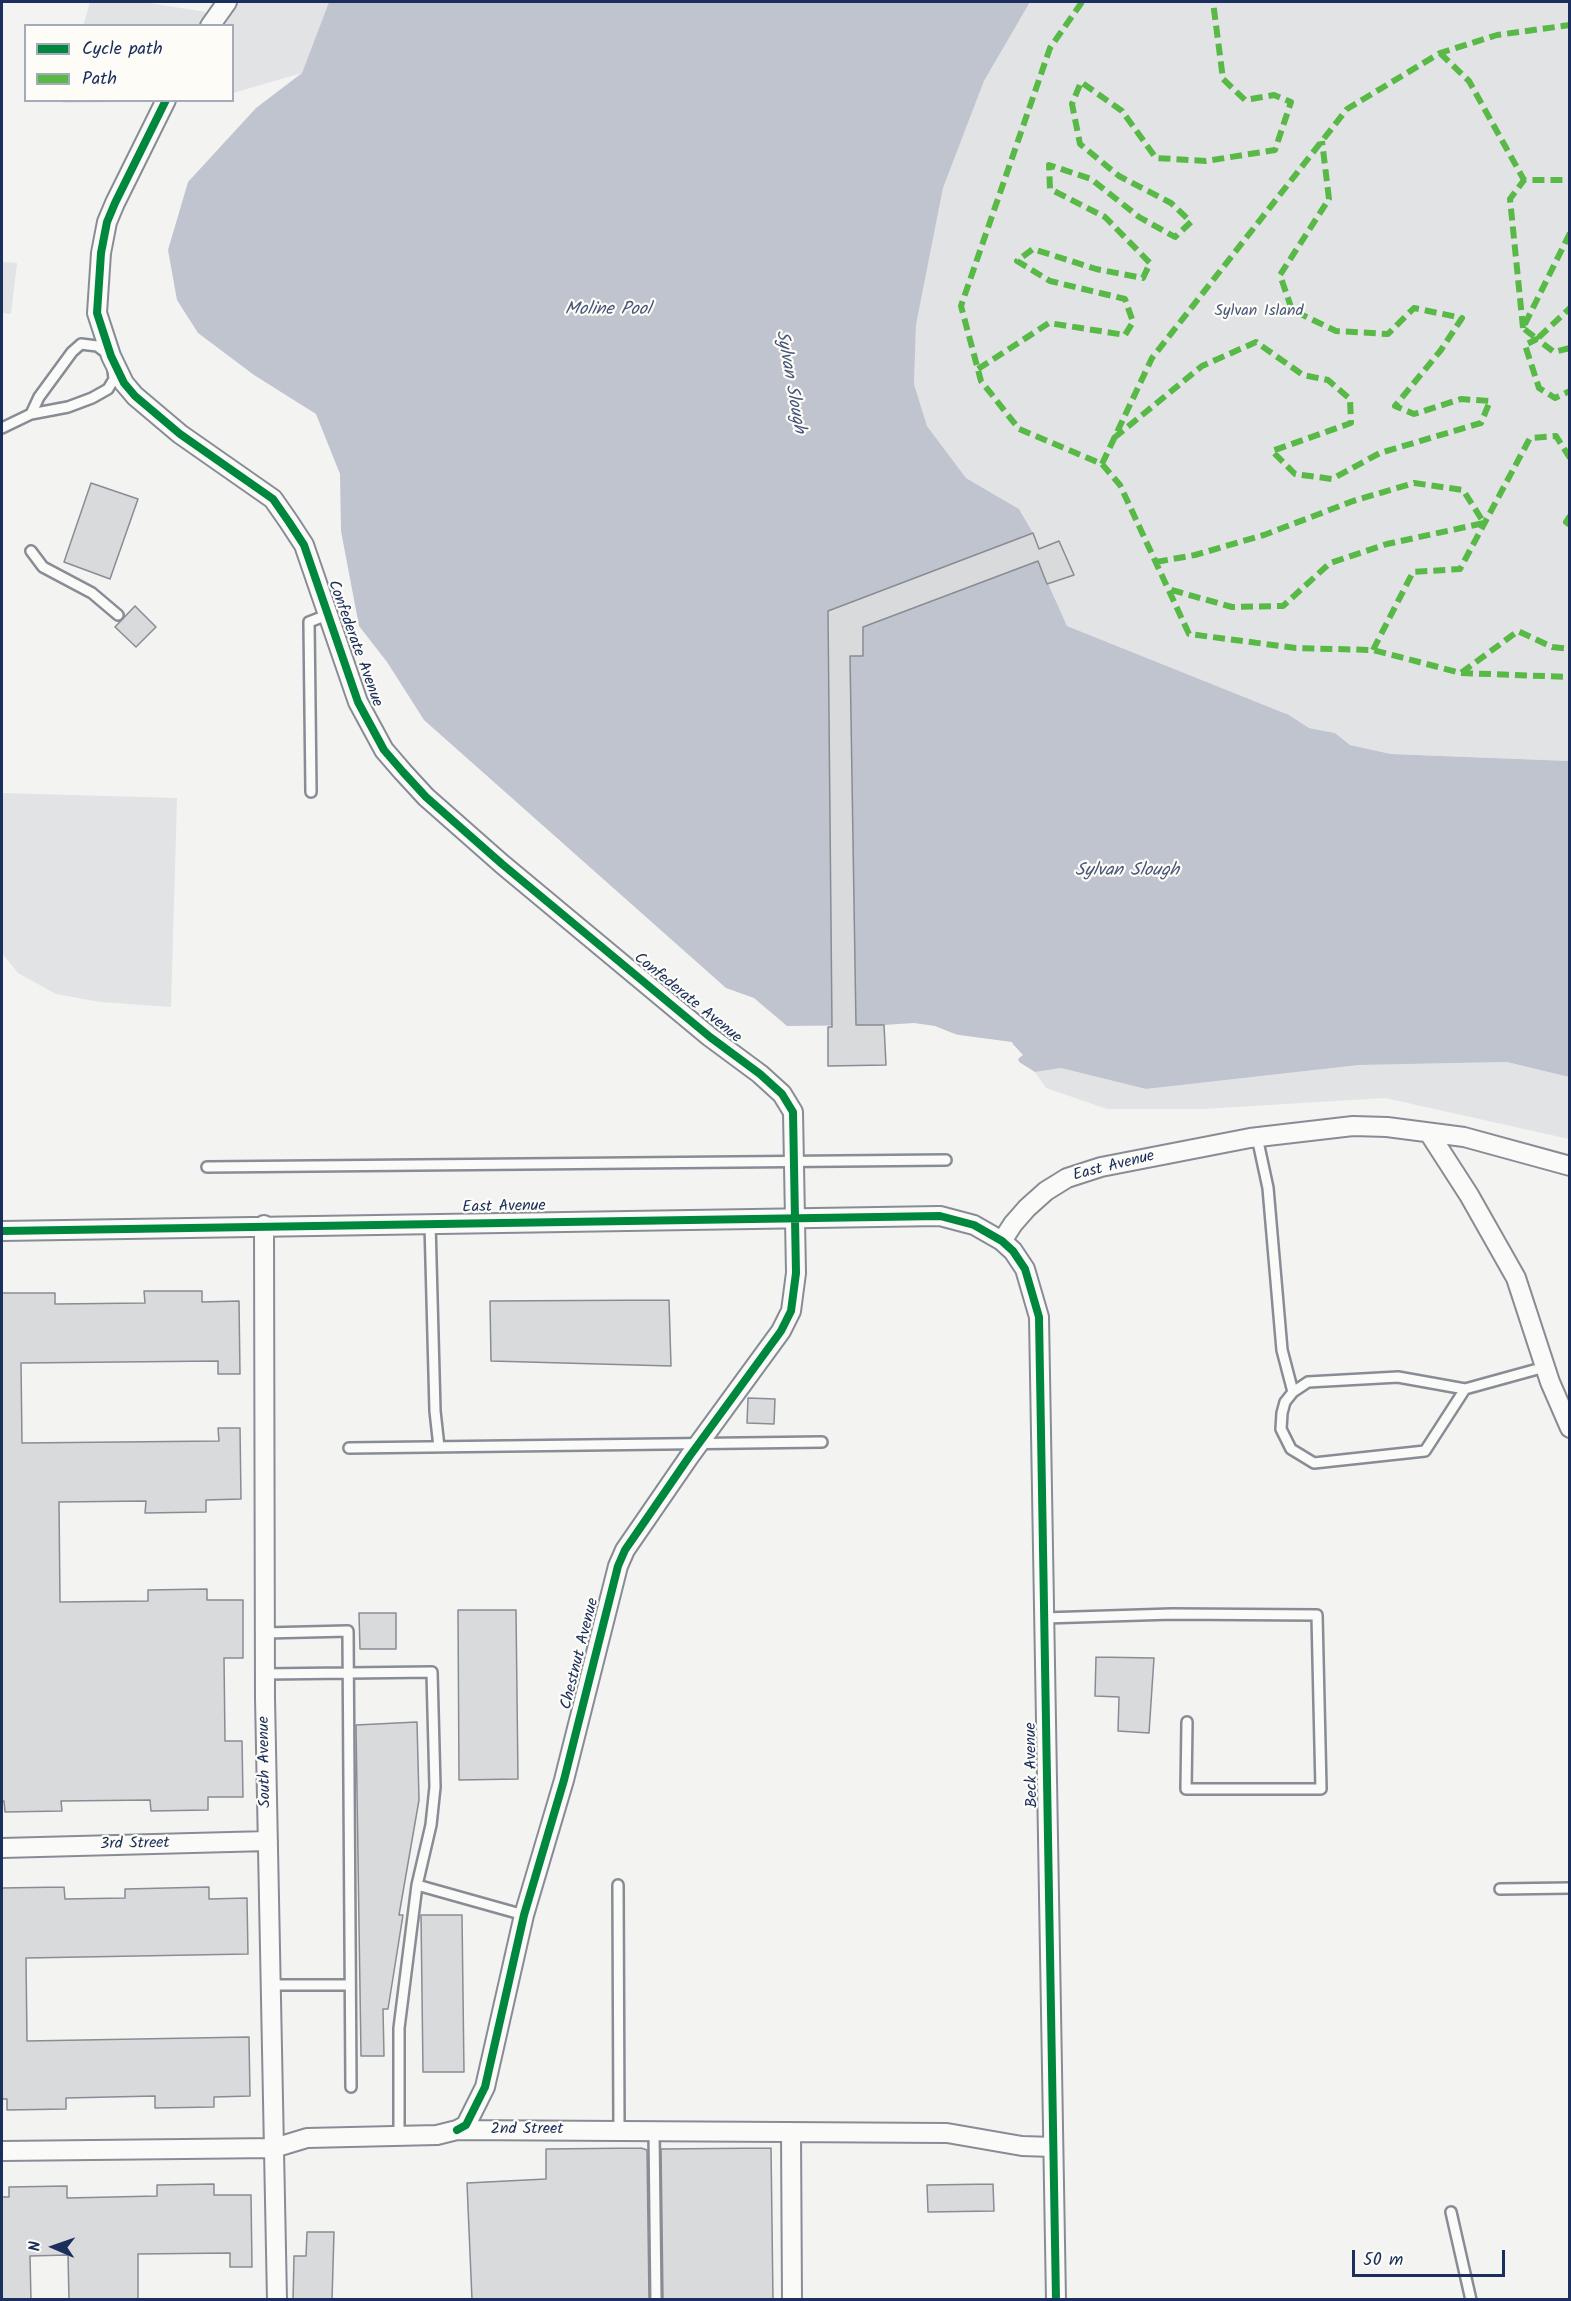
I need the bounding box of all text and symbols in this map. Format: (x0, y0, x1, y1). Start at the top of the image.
legend (24, 24, 234, 102)
text: Cycle path (82, 35, 163, 64)
text: Path (82, 65, 117, 94)
water label: Moline Pool (565, 300, 651, 322)
park label: Sylvan Island (1215, 302, 1303, 322)
water label: Sylvan Slough (769, 329, 809, 435)
street label: Confederate Avenue (322, 578, 386, 710)
water label: Sylvan Slough (1075, 861, 1179, 883)
street label: Confederate Avenue (629, 950, 745, 1048)
street label: East Avenue (1071, 1148, 1157, 1186)
street label: East Avenue (462, 1198, 546, 1218)
street label: Chestnut Avenue (558, 1596, 604, 1712)
street label: South Avenue (256, 1716, 276, 1808)
street label: Beck Avenue (1023, 1722, 1043, 1808)
street label: 3rd Street (100, 1835, 170, 1855)
street label: 2nd Street (491, 2120, 563, 2140)
north arrow (24, 2217, 84, 2277)
scale bar (1355, 2238, 1508, 2276)
text: N (23, 2241, 48, 2252)
text: 50 m (1363, 2246, 1403, 2275)

